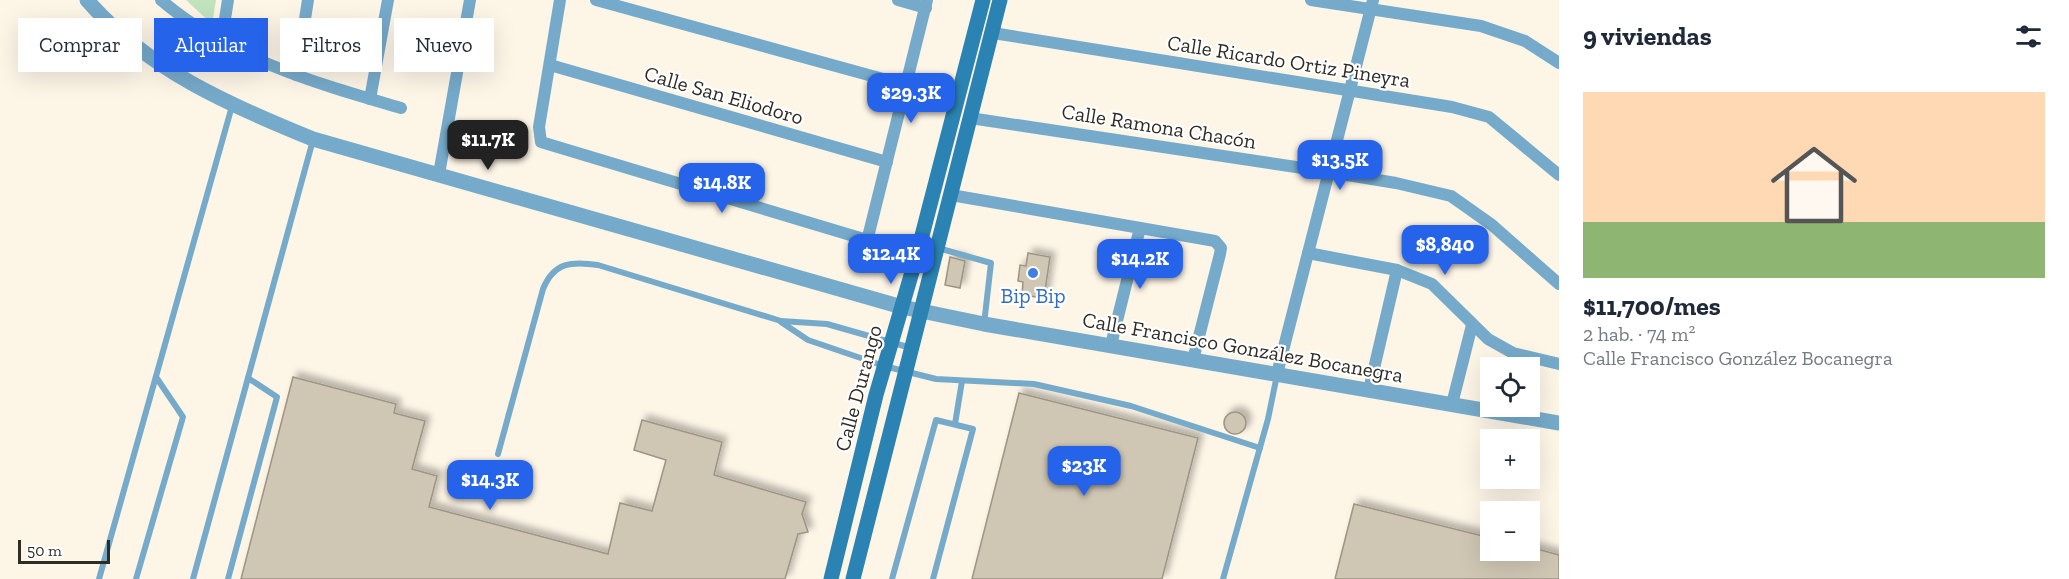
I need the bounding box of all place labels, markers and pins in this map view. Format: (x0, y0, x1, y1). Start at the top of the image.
pin: $29.3K (862, 73, 960, 124)
pin: $11.7K (439, 120, 537, 171)
pin: $13.5K (1291, 140, 1389, 191)
pin: $14.8K (673, 163, 771, 214)
pin: $8,840 (1396, 225, 1494, 276)
pin: $12.4K (842, 234, 940, 285)
pin: $14.2K (1091, 239, 1189, 290)
marker: Bip Bip (1026, 266, 1040, 280)
place label: Bip Bip (1001, 283, 1066, 308)
pin: $23K (1048, 446, 1120, 497)
pin: $14.3K (441, 460, 539, 511)

